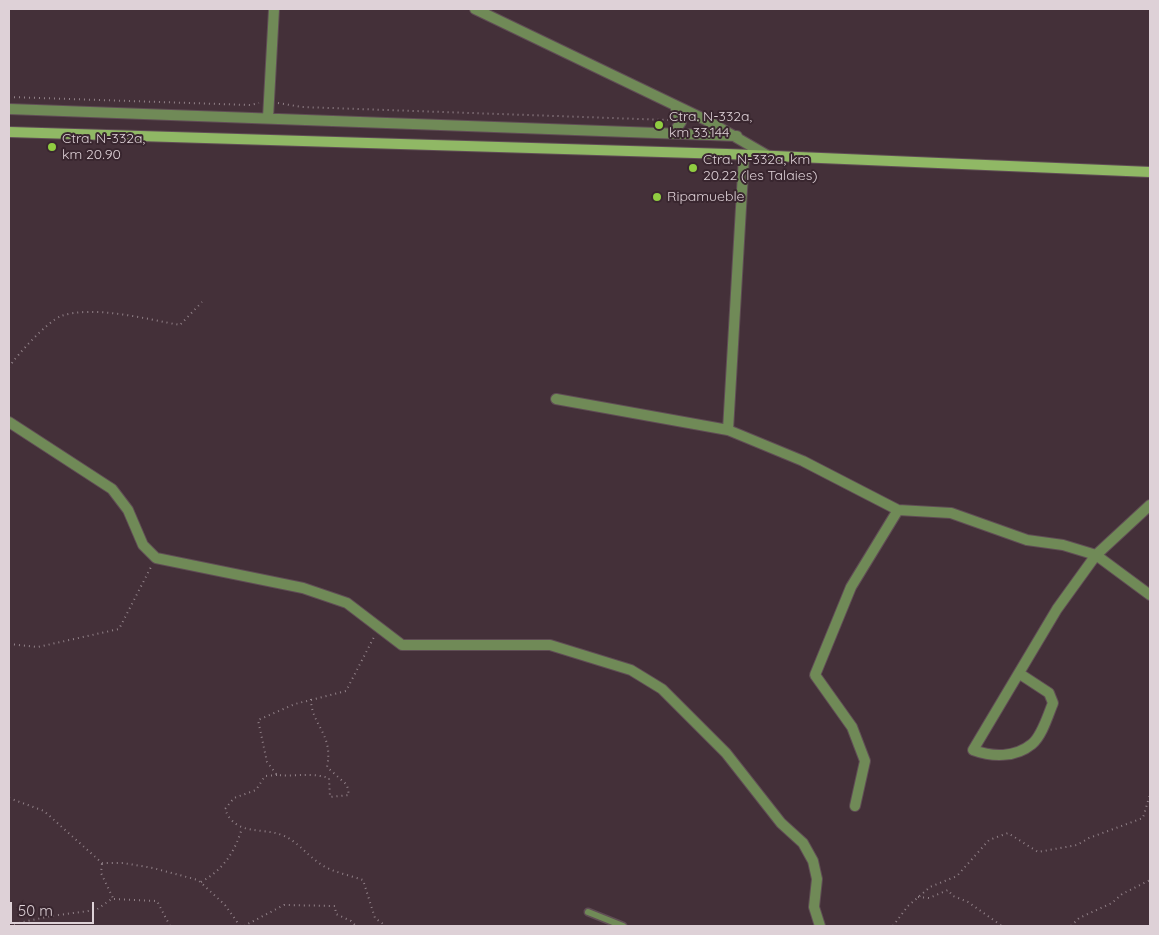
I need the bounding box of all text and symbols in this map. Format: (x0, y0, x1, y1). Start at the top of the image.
place label: Ctra. N-332a, km 33.144 (669, 109, 752, 142)
marker: Ctra. N-332a, km 33.144 (653, 119, 665, 131)
place label: Ctra. N-332a, km 20.90 (62, 131, 145, 164)
marker: Ctra. N-332a, km 20.90 (46, 141, 58, 153)
place label: Ctra. N-332a, km 20.22 (les Talaies) (703, 152, 818, 184)
marker: Ctra. N-332a, km 20.22 (les Talaies) (687, 162, 699, 174)
place label: Ripamueble (667, 189, 744, 205)
marker: Ripamueble (651, 191, 663, 203)
scale bar (12, 892, 96, 924)
text: 50 m (18, 901, 53, 920)

